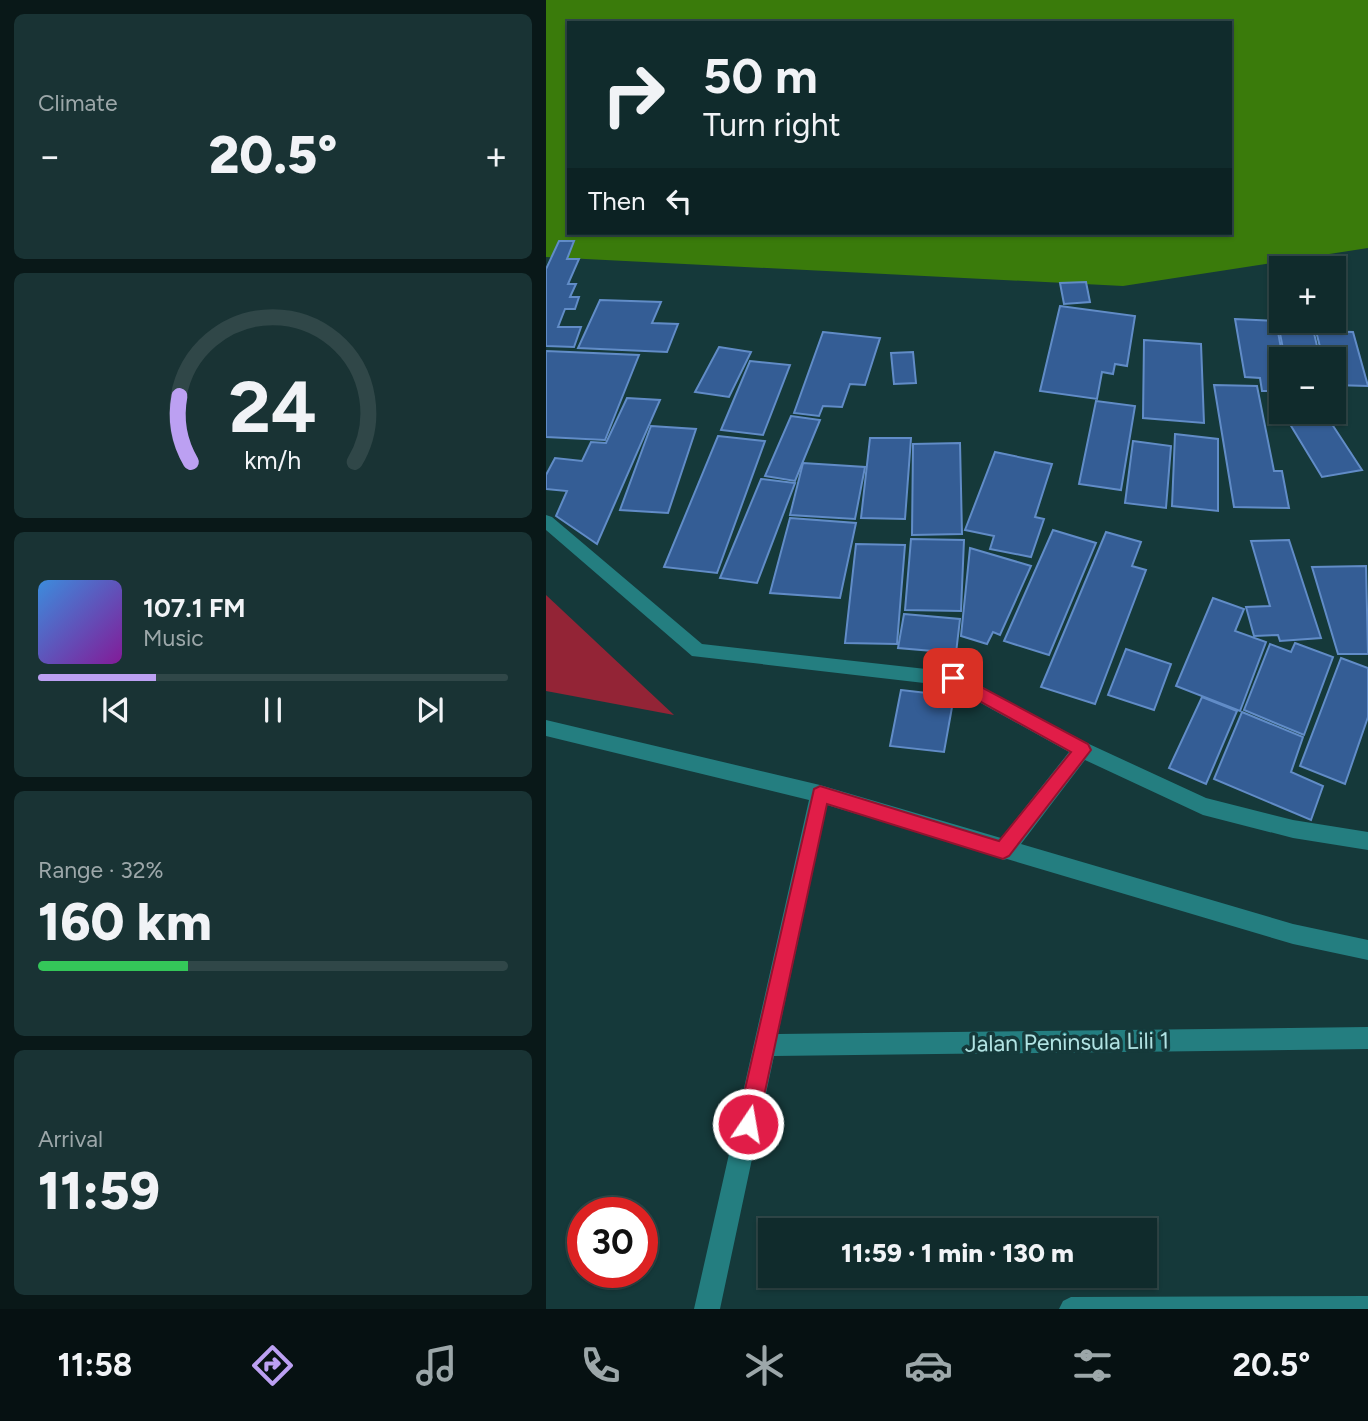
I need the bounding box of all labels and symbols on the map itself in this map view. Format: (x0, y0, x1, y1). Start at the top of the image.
pin (923, 648, 983, 708)
street label: Jalan Peninsula Lili 1 (965, 1026, 1169, 1058)
position arrow (711, 1087, 785, 1161)
speed limit sign: 30 (567, 1197, 658, 1288)

